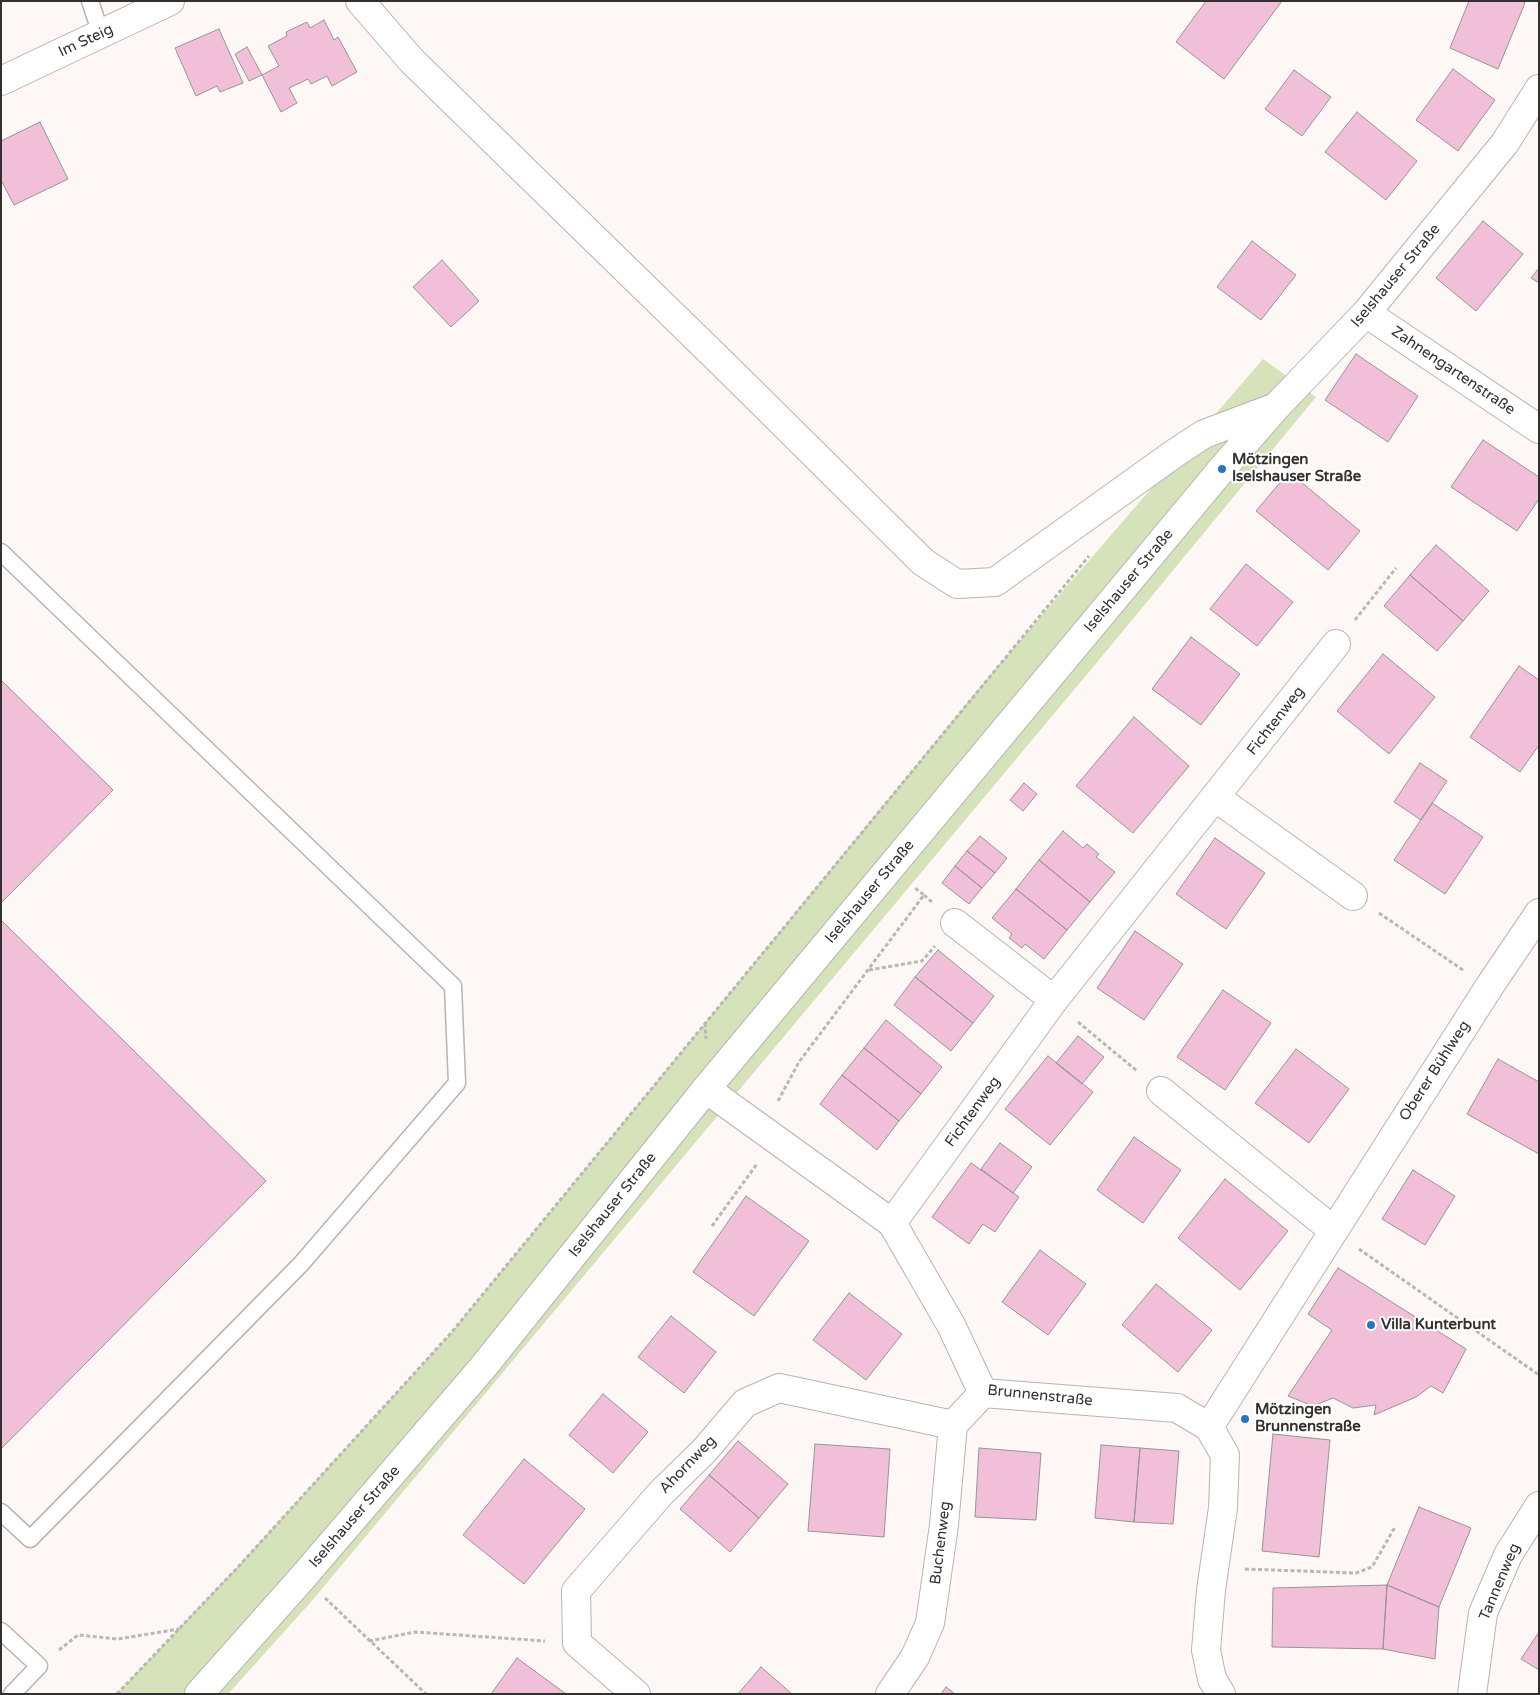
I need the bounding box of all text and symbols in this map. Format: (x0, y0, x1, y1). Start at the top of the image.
street label: Im Steig (56, 21, 116, 61)
street label: Iselshauser Straße (1348, 221, 1444, 331)
street label: Zahnengartenstraße (1388, 323, 1518, 419)
place label: Mötzingen Iselshauser Straße (1232, 451, 1361, 486)
marker: Mötzingen Iselshauser Straße (1216, 463, 1228, 475)
street label: Iselshauser Straße (1081, 526, 1177, 636)
street label: Fichtenweg (1244, 683, 1308, 759)
street label: Iselshauser Straße (822, 837, 918, 947)
street label: Oberer Bühlweg (1396, 1018, 1474, 1124)
street label: Fichtenweg (941, 1073, 1005, 1151)
street label: Iselshauser Straße (565, 1149, 661, 1261)
place label: Villa Kunterbunt (1381, 1316, 1496, 1334)
marker: Villa Kunterbunt (1365, 1319, 1377, 1331)
street label: Brunnenstraße (986, 1382, 1094, 1410)
place label: Mötzingen Brunnenstraße (1255, 1401, 1361, 1436)
marker: Mötzingen Brunnenstraße (1239, 1413, 1251, 1425)
street label: Ahornweg (656, 1432, 720, 1498)
street label: Iselshauser Straße (306, 1462, 404, 1572)
street label: Buchenweg (927, 1500, 955, 1586)
street label: Tannenweg (1476, 1541, 1524, 1623)

